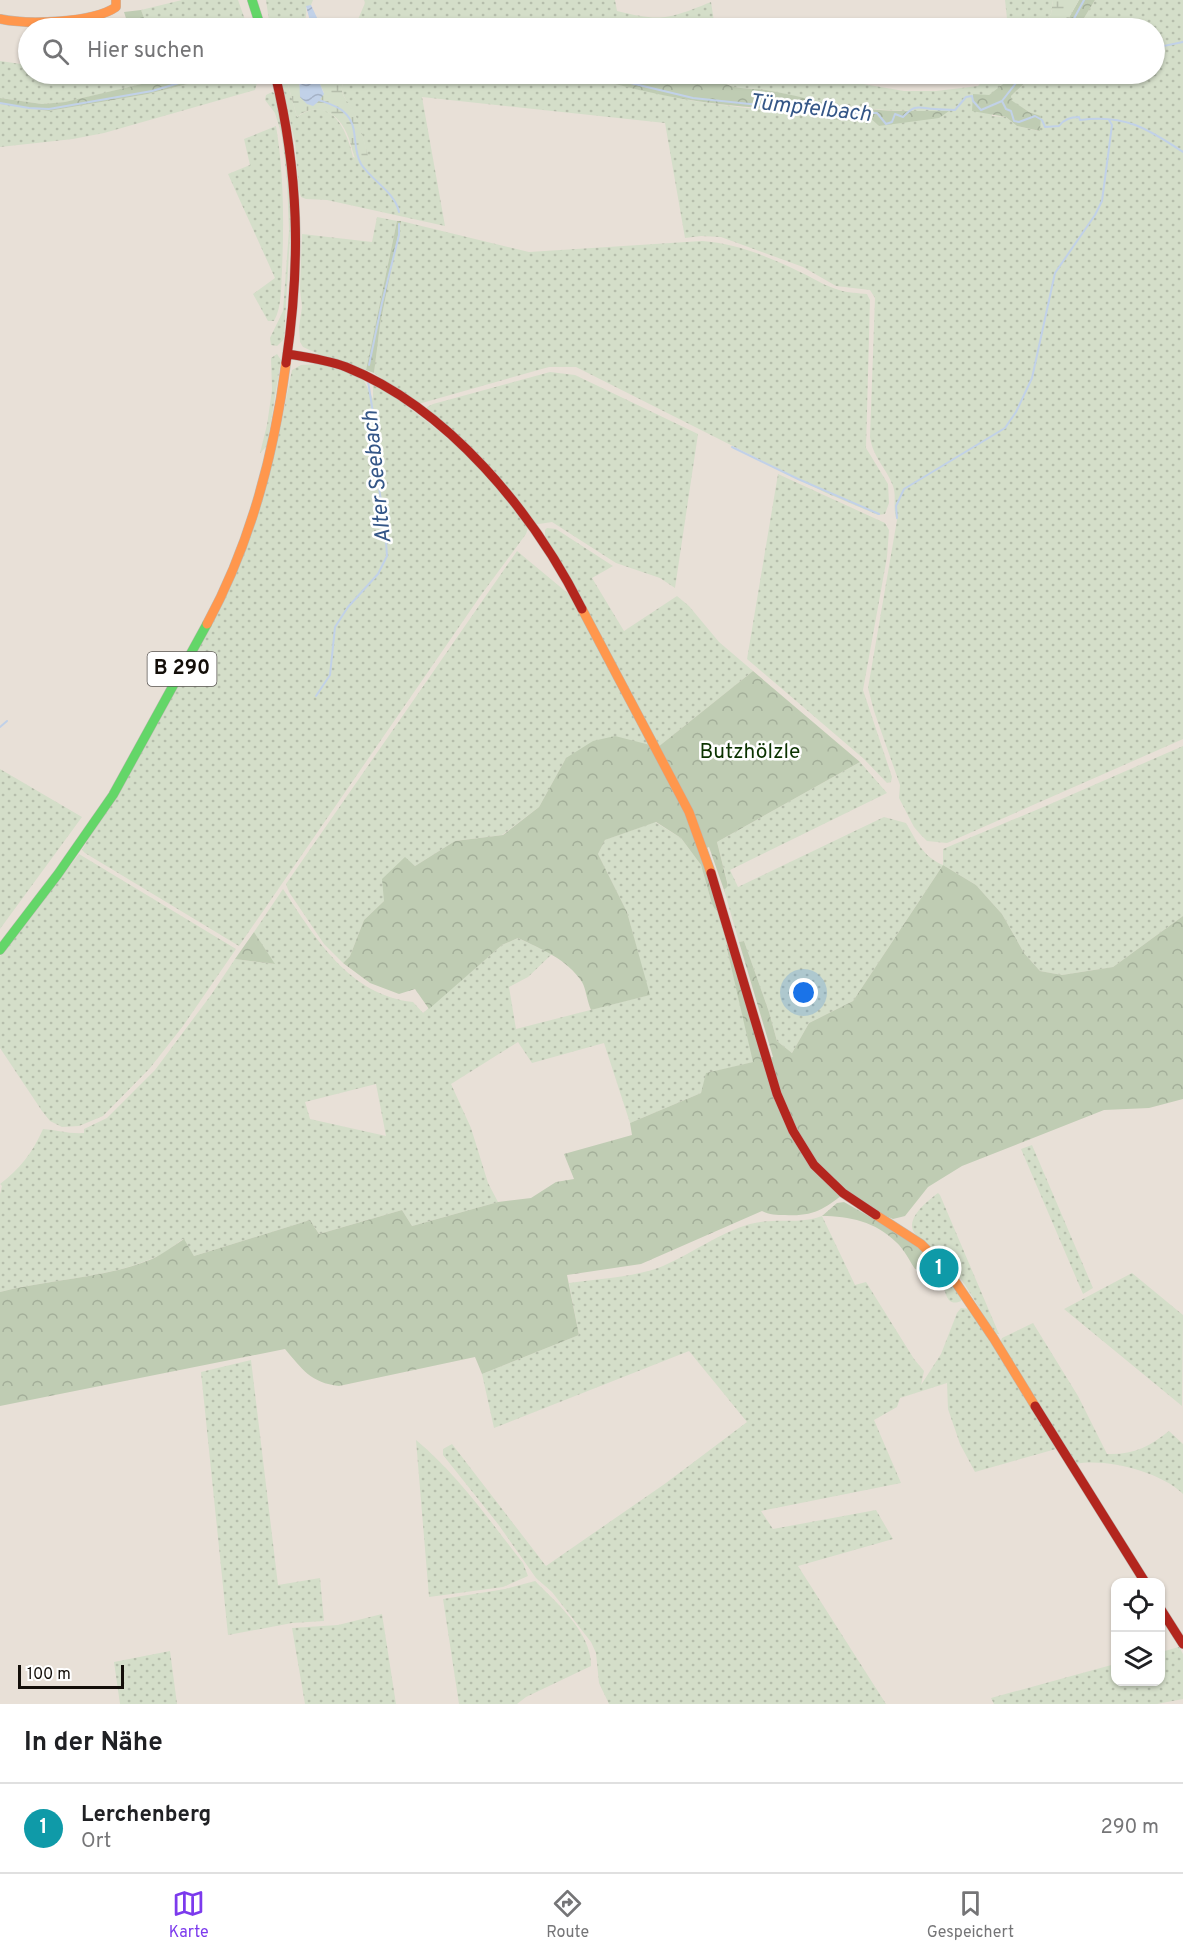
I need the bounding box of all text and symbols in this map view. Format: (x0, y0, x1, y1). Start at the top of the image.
search box (18, 18, 1165, 84)
icon: search (39, 35, 72, 68)
text: Hier suchen (87, 38, 204, 65)
water label: Tümpfelbach (748, 89, 872, 129)
water label: Alter Seebach (358, 409, 398, 545)
road number: B 290 (148, 652, 216, 686)
park label: Butzhölzle (700, 739, 800, 766)
your location (789, 978, 818, 1007)
pin: 1 (920, 1246, 958, 1290)
map controls (1111, 1578, 1165, 1686)
button: locate (1111, 1578, 1165, 1632)
button: layers (1111, 1632, 1165, 1686)
scale bar (18, 1662, 124, 1690)
text: 100 m (27, 1665, 71, 1685)
text: In der Nähe (24, 1727, 163, 1760)
text: Lerchenberg (81, 1802, 211, 1829)
text: 1 (40, 1815, 48, 1841)
text: 290 m (1101, 1815, 1159, 1841)
text: Ort (81, 1829, 111, 1855)
tab: Karte (169, 1887, 209, 1943)
tab: Route (546, 1887, 589, 1943)
tab: Gespeichert (927, 1887, 1014, 1943)

